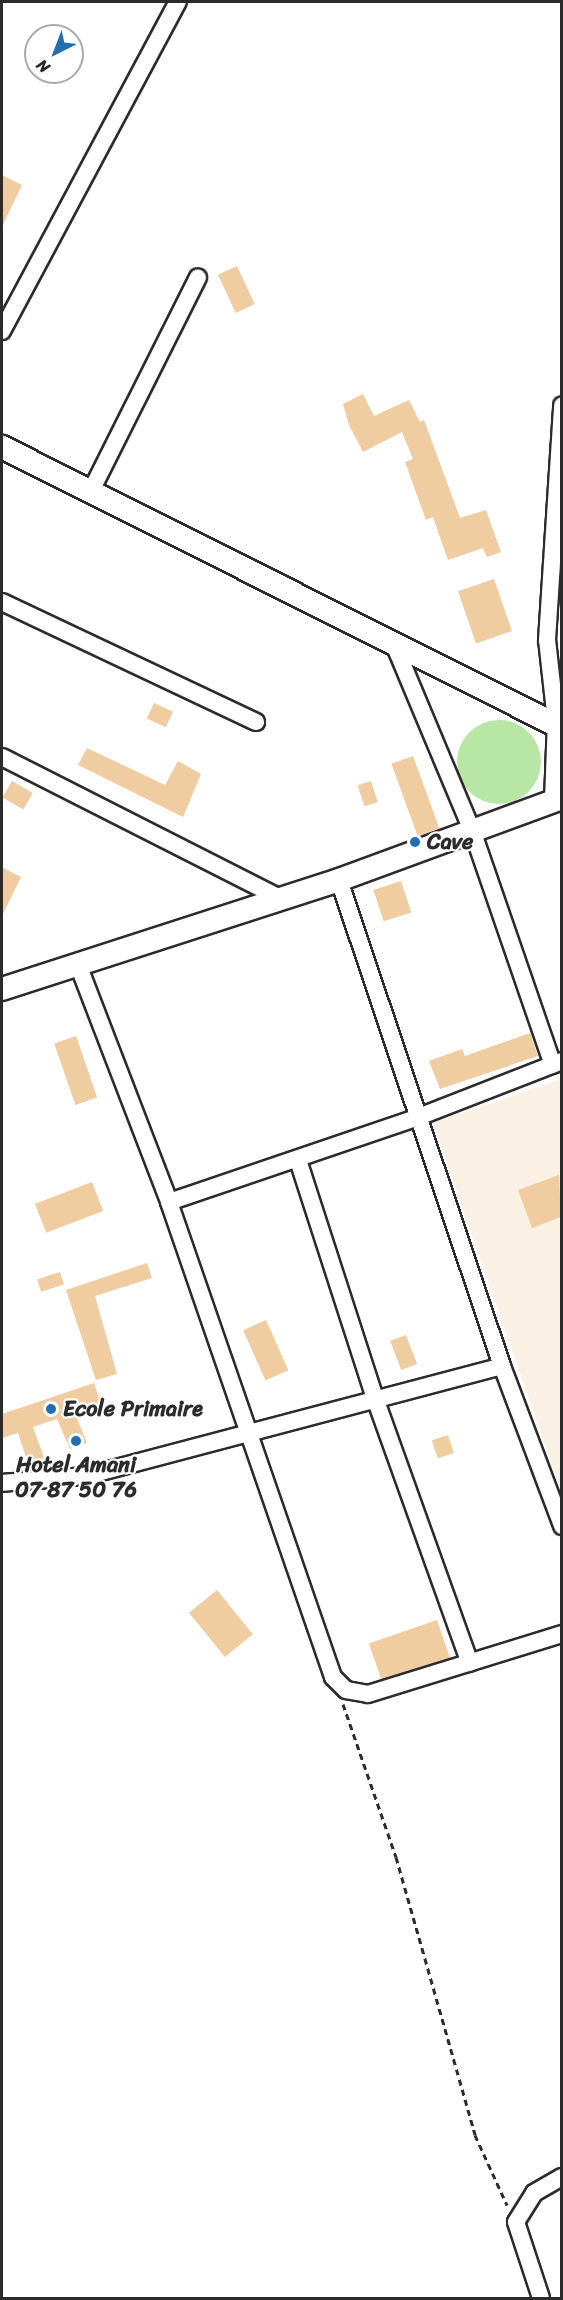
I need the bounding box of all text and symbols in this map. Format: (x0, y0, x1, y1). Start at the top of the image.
north arrow (24, 24, 84, 84)
text: N (29, 52, 57, 81)
place label: Cave (427, 829, 473, 855)
marker: Cave (408, 835, 422, 849)
place label: Ecole Primaire (63, 1396, 203, 1422)
marker: Ecole Primaire (44, 1402, 58, 1416)
marker: Hotel Amani 07 87 50 76 (69, 1434, 83, 1448)
place label: Hotel Amani 07 87 50 76 (15, 1451, 137, 1502)

